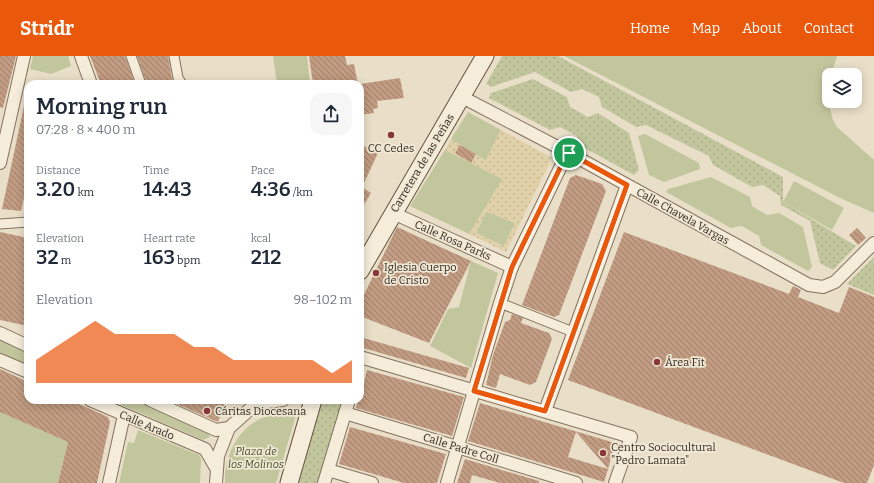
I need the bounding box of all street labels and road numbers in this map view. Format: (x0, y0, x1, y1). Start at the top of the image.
street label: Carretera de las Peñas (388, 112, 457, 215)
street label: Calle Chavela Vargas (634, 185, 732, 247)
street label: Calle Rosa Parks (413, 218, 493, 263)
street label: Calle Arado (117, 408, 176, 443)
street label: Calle Padre Coll (421, 431, 500, 466)

